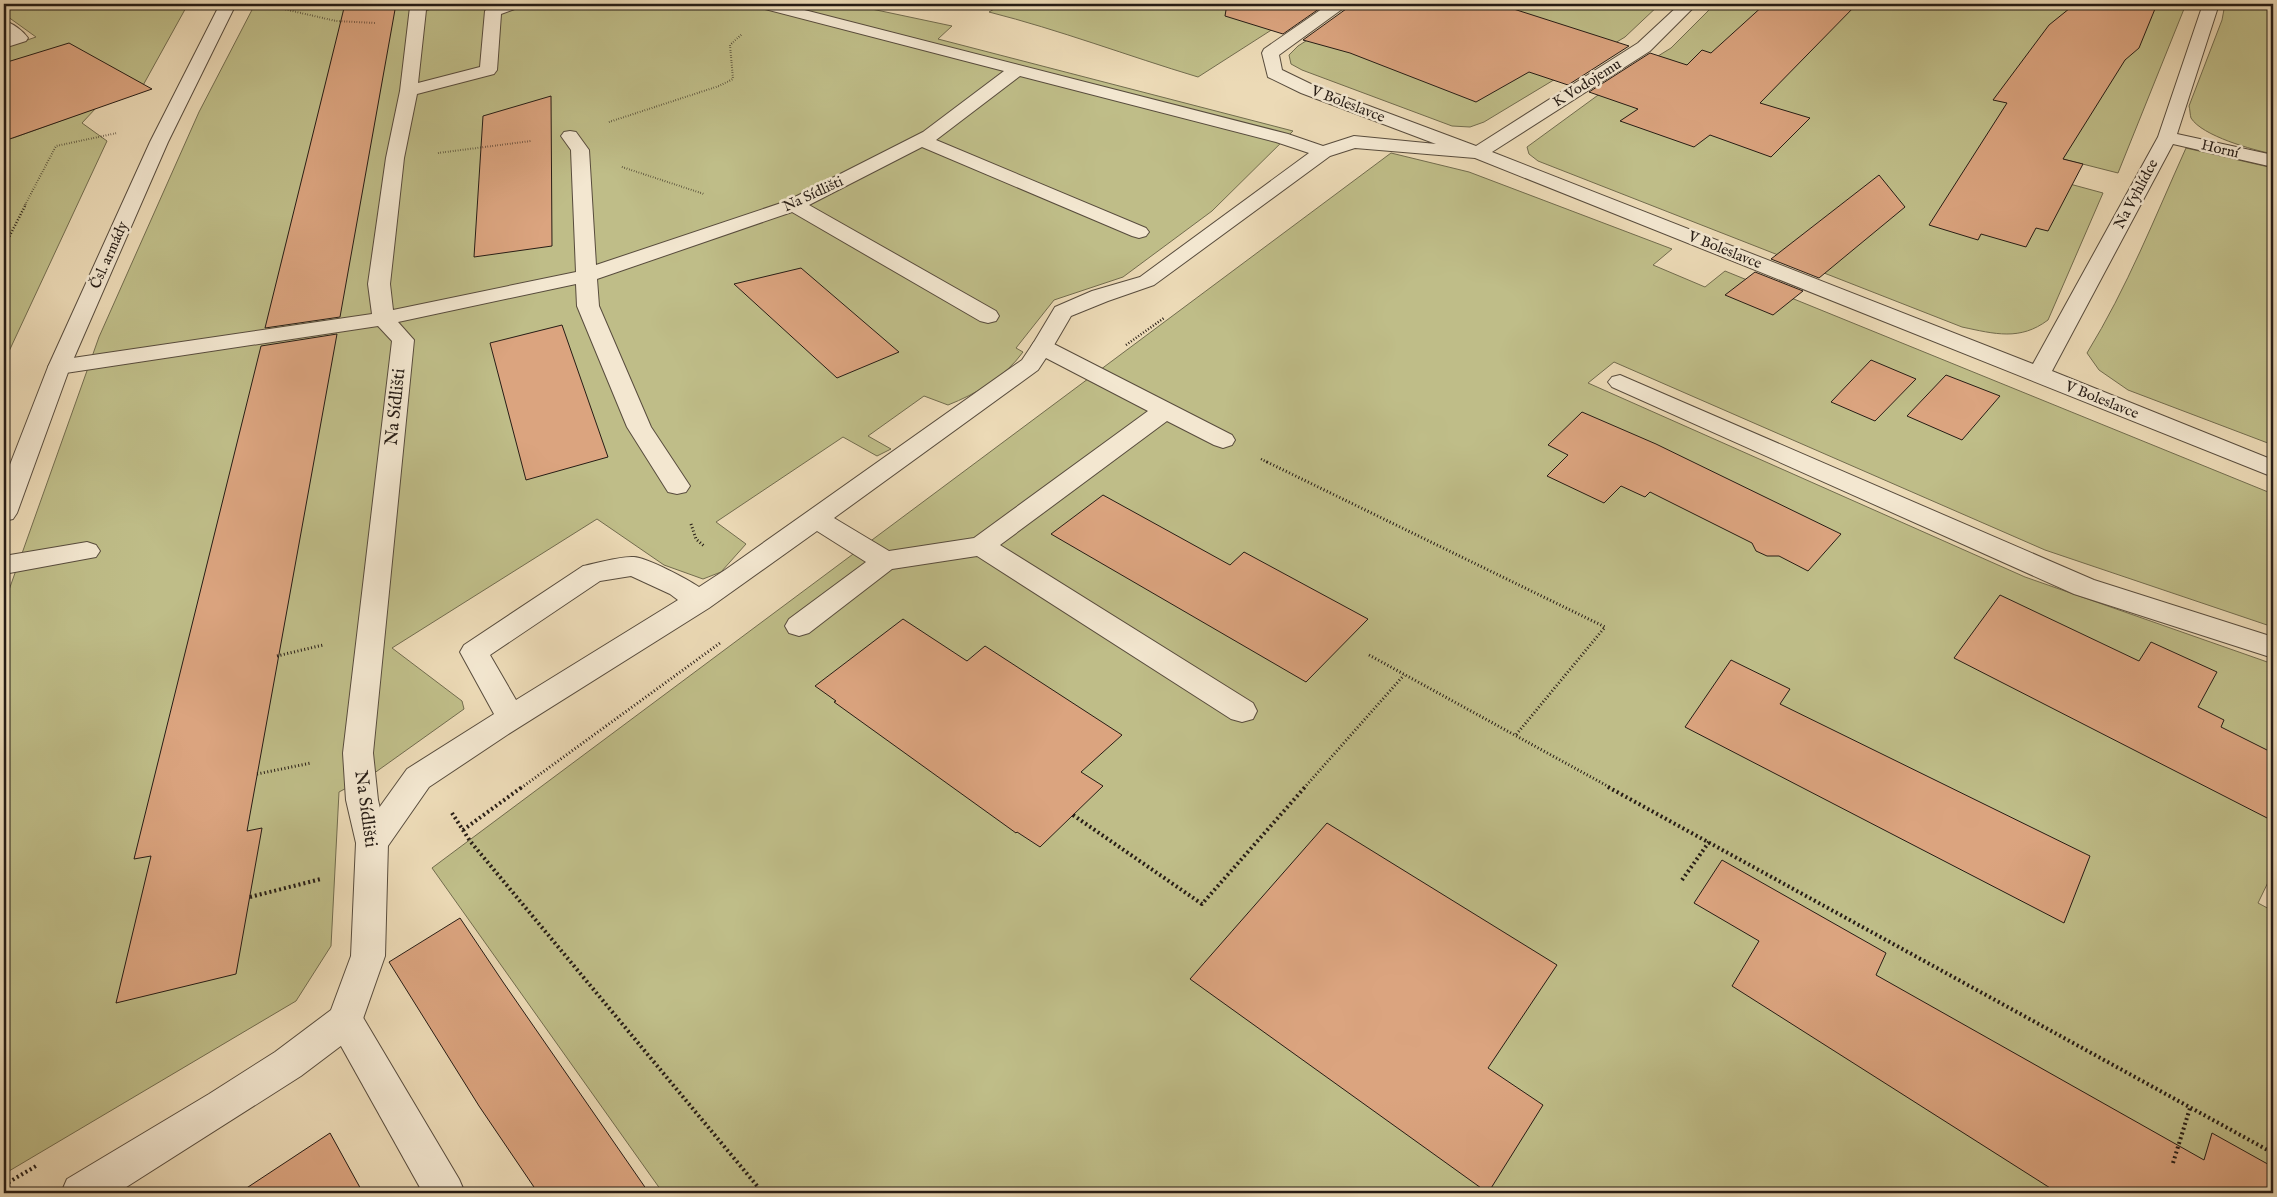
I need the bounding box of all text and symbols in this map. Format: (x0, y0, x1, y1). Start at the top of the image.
street label: K Vodojemu (1549, 54, 1625, 111)
street label: V Boleslavce (1307, 81, 1388, 127)
street label: Horní (2199, 135, 2242, 163)
street label: Na Vyhlídce (2110, 156, 2162, 232)
street label: Na Sídlišti (780, 172, 846, 216)
street label: Čsl. armády (86, 218, 133, 292)
street label: V Boleslavce (1685, 226, 1765, 273)
street label: Na Sídlišti (381, 367, 412, 447)
street label: V Boleslavce (2062, 376, 2142, 423)
street label: Na Sídlišti (348, 769, 382, 849)

